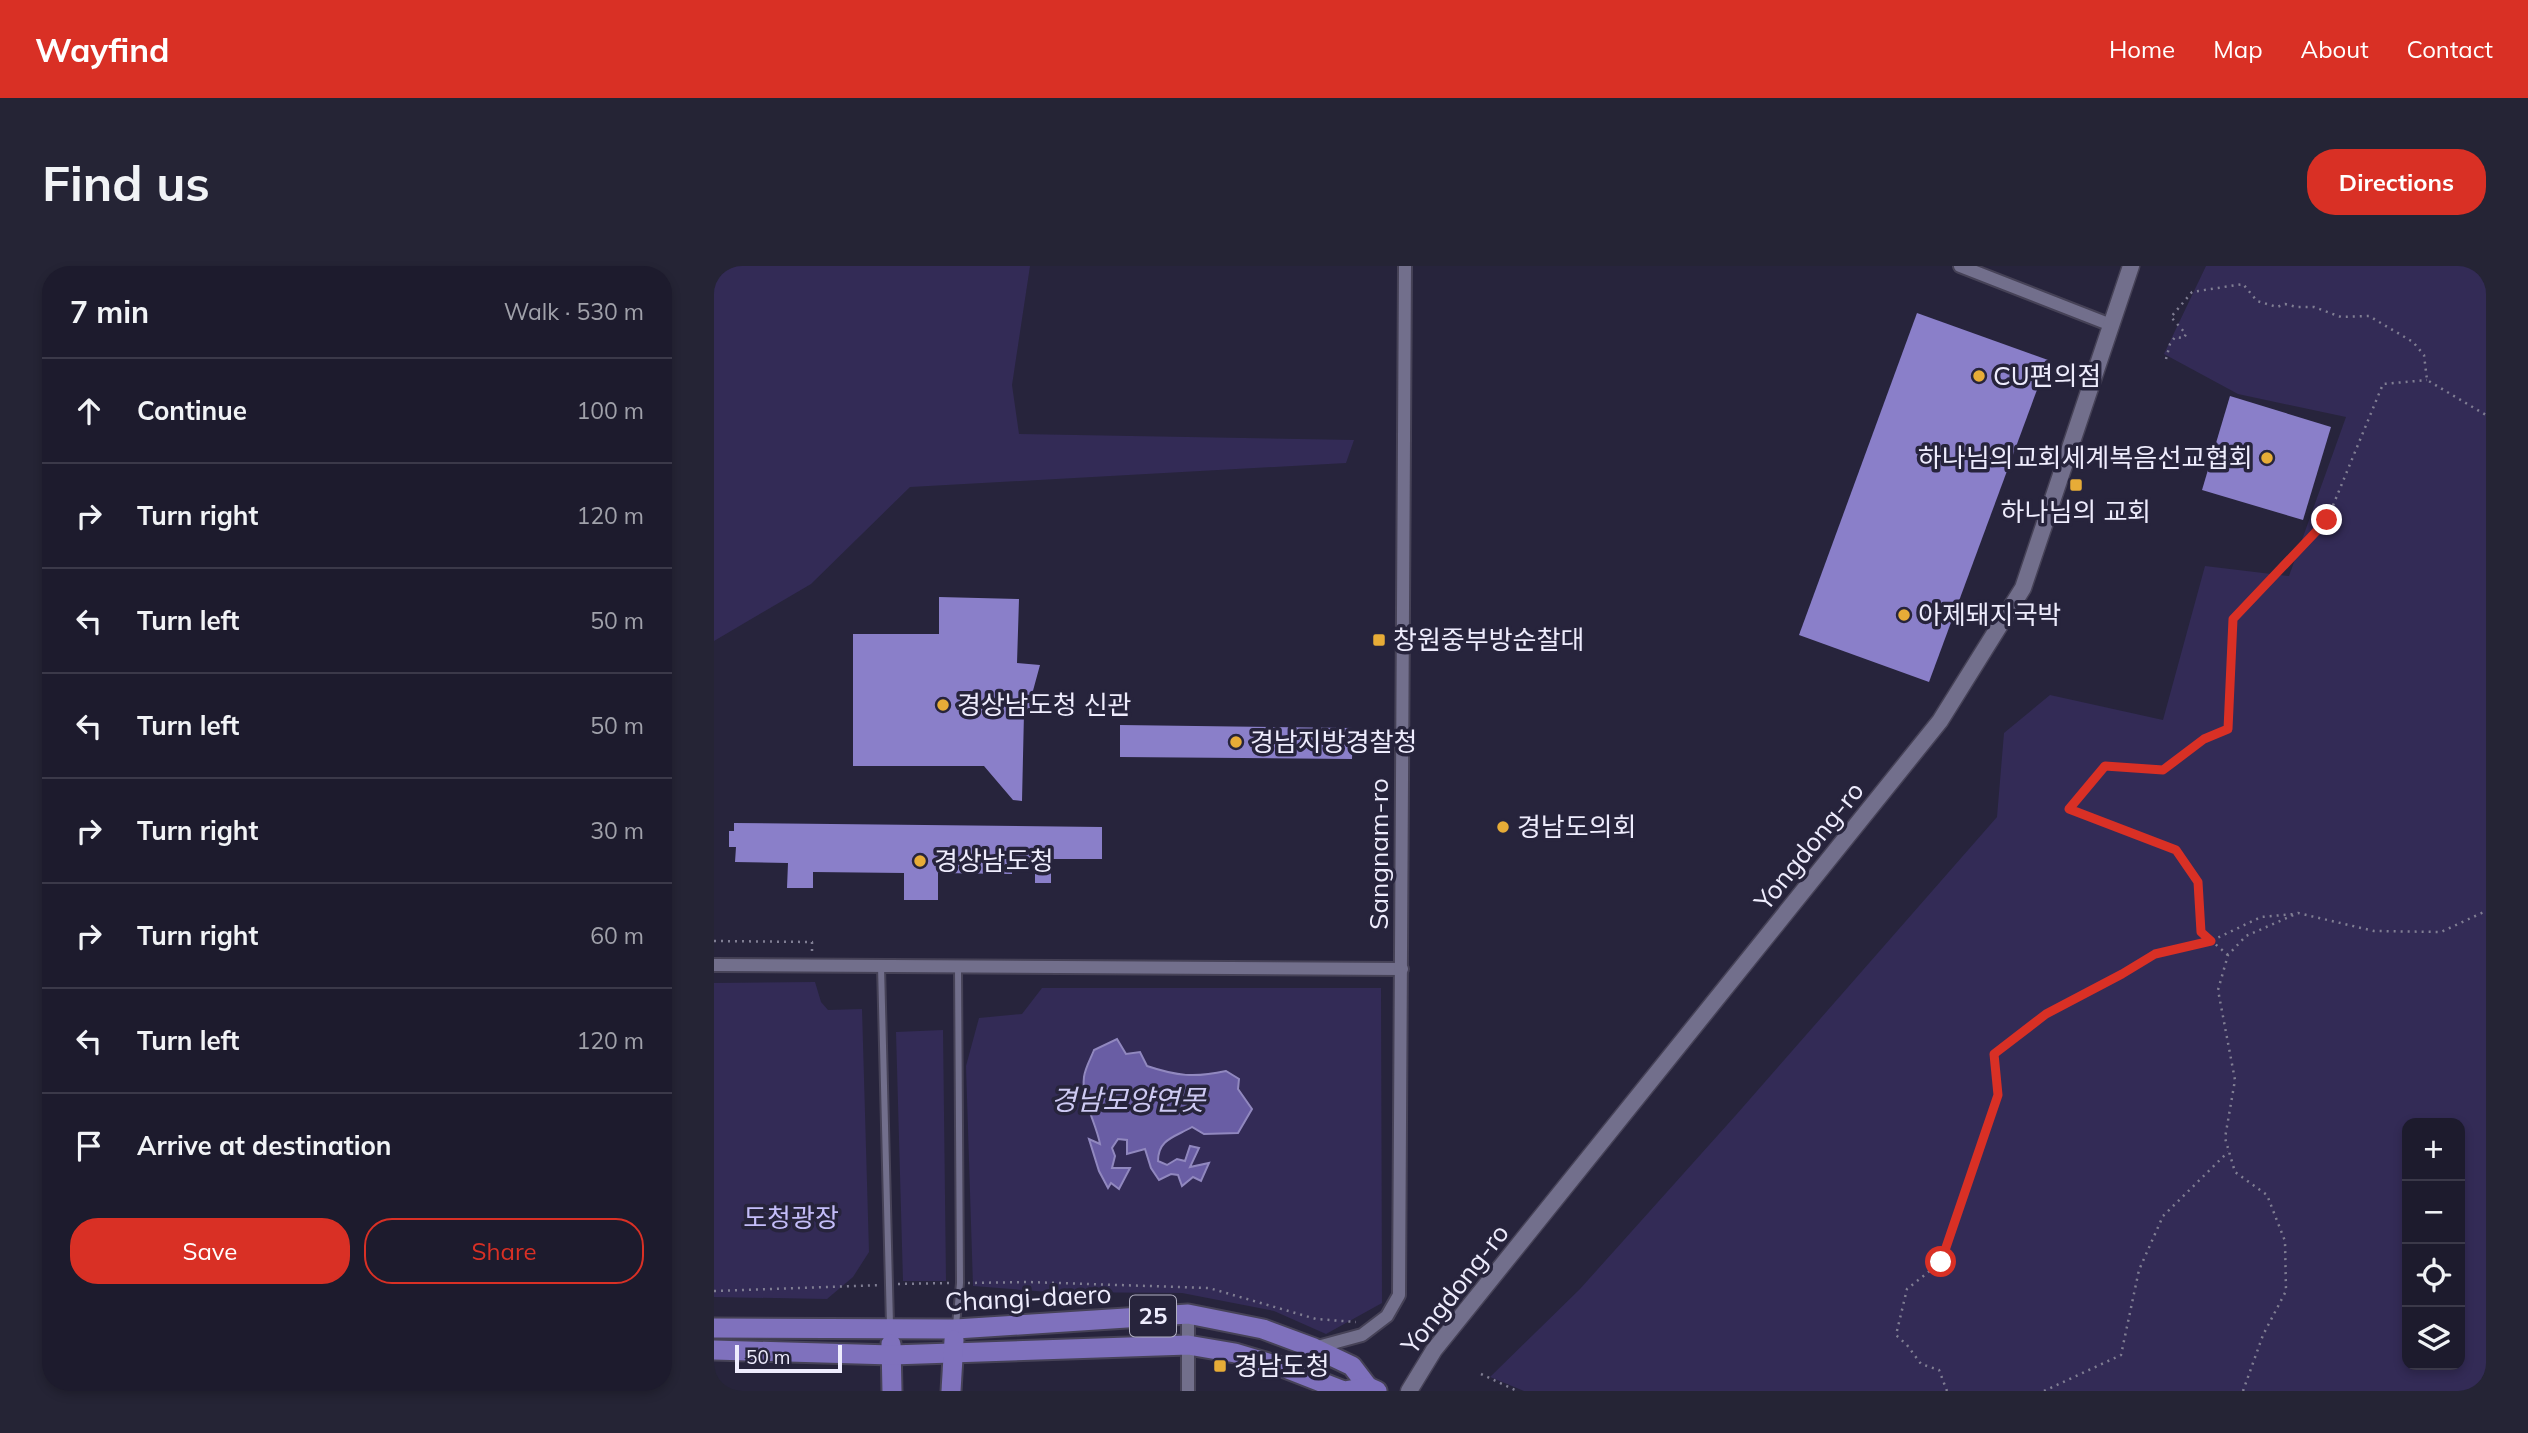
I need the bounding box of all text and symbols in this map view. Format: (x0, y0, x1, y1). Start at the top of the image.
text: Wayfind (35, 29, 170, 70)
text: Home (2109, 34, 2175, 64)
text: Map (2213, 34, 2263, 64)
text: About (2301, 34, 2369, 64)
text: Contact (2407, 34, 2493, 64)
button: Directions (2307, 149, 2486, 215)
text: Find us (42, 152, 210, 213)
text: 7 min (70, 293, 149, 331)
text: Walk · 530 m (504, 297, 644, 326)
place label: CU편의점 (1993, 359, 2102, 392)
marker: CU편의점 (1971, 368, 1987, 384)
icon: ahead (70, 392, 108, 430)
text: Continue (137, 394, 247, 427)
text: 100 m (576, 396, 644, 425)
place label: 하나님의교회세계복음선교협회 (1918, 441, 2253, 474)
marker: 하나님의교회세계복음선교협회 (2259, 450, 2275, 466)
marker: 하나님의 교회 (2068, 477, 2084, 493)
place label: 하나님의 교회 (2001, 495, 2151, 528)
icon: right (70, 497, 108, 535)
text: Turn right (137, 499, 258, 532)
text: 120 m (576, 501, 644, 530)
route end (2311, 504, 2342, 535)
place label: 아제돼지국박 (1918, 598, 2062, 631)
icon: left (70, 602, 108, 640)
text: Turn left (137, 604, 239, 637)
text: 50 m (590, 606, 644, 635)
marker: 아제돼지국박 (1896, 607, 1912, 623)
place label: 창원중부방순찰대 (1393, 623, 1584, 656)
marker: 창원중부방순찰대 (1371, 632, 1387, 648)
place label: 경상남도청 신관 (957, 688, 1131, 721)
marker: 경상남도청 신관 (935, 697, 951, 713)
icon: left (70, 707, 108, 745)
text: Turn left (137, 709, 239, 742)
text: 50 m (590, 711, 644, 740)
place label: 경남지방경찰청 (1250, 725, 1417, 758)
marker: 경남지방경찰청 (1228, 734, 1244, 750)
street label: Yongdong-ro (1746, 775, 1871, 918)
street label: Sangnam-ro (1362, 778, 1395, 930)
place label: 경남도의회 (1517, 810, 1637, 843)
icon: right (70, 812, 108, 850)
text: Turn right (137, 814, 258, 847)
text: 30 m (590, 816, 644, 845)
marker: 경남도의회 (1495, 819, 1511, 835)
place label: 경상남도청 (934, 844, 1054, 877)
marker: 경상남도청 (912, 853, 928, 869)
icon: right (70, 917, 108, 955)
text: Turn right (137, 919, 258, 952)
text: 60 m (590, 921, 644, 950)
icon: left (70, 1022, 108, 1060)
text: Turn left (137, 1024, 239, 1057)
text: 120 m (576, 1026, 644, 1055)
water label: 경남모양연못 (1051, 1082, 1207, 1117)
map controls (2402, 1118, 2465, 1370)
button: + (2402, 1118, 2465, 1181)
icon: arrive (70, 1127, 108, 1165)
text: Arrive at destination (137, 1129, 392, 1162)
button: − (2402, 1181, 2465, 1244)
park label: 도청광장 (743, 1201, 839, 1234)
street label: Yongdong-ro (1393, 1217, 1516, 1361)
button: Save (70, 1218, 350, 1284)
button: Share (364, 1218, 644, 1284)
button: locate (2402, 1244, 2465, 1307)
route start (1925, 1246, 1956, 1277)
street label: Changi-daero (944, 1277, 1112, 1318)
road number: 25 (1130, 1296, 1176, 1336)
button: layers (2402, 1307, 2465, 1370)
scale bar (735, 1342, 842, 1374)
text: 50 m (746, 1345, 790, 1369)
place label: 경남도청 (1234, 1349, 1330, 1382)
marker: 경남도청 (1212, 1358, 1228, 1374)

